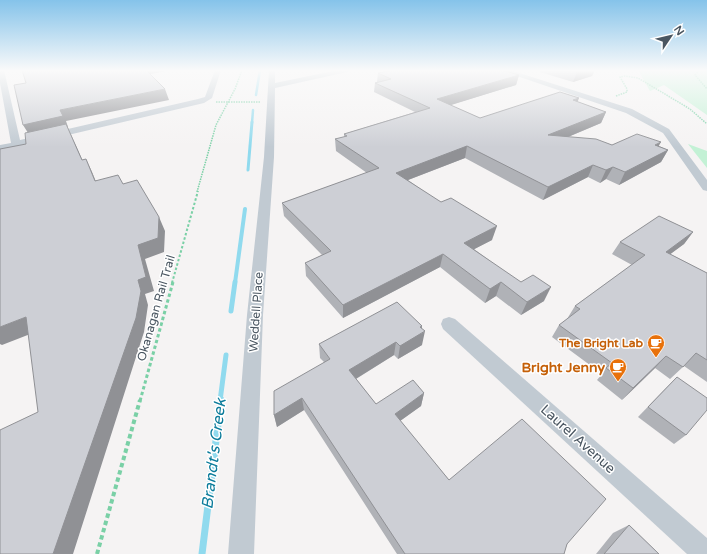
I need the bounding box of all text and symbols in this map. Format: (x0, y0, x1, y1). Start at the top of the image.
north arrow (651, 16, 691, 56)
text: N (671, 23, 687, 38)
street label: Okanagan Rail Trail (134, 253, 178, 363)
street label: Weddell Place (246, 271, 266, 353)
cafe icon: The Bright Lab (646, 333, 666, 358)
place label: The Bright Lab (558, 336, 643, 351)
cafe icon: Bright Jenny (608, 357, 628, 382)
place label: Bright Jenny (521, 359, 605, 376)
water label: Brandt's Creek (197, 396, 231, 510)
street label: Laurel Avenue (537, 401, 619, 477)

